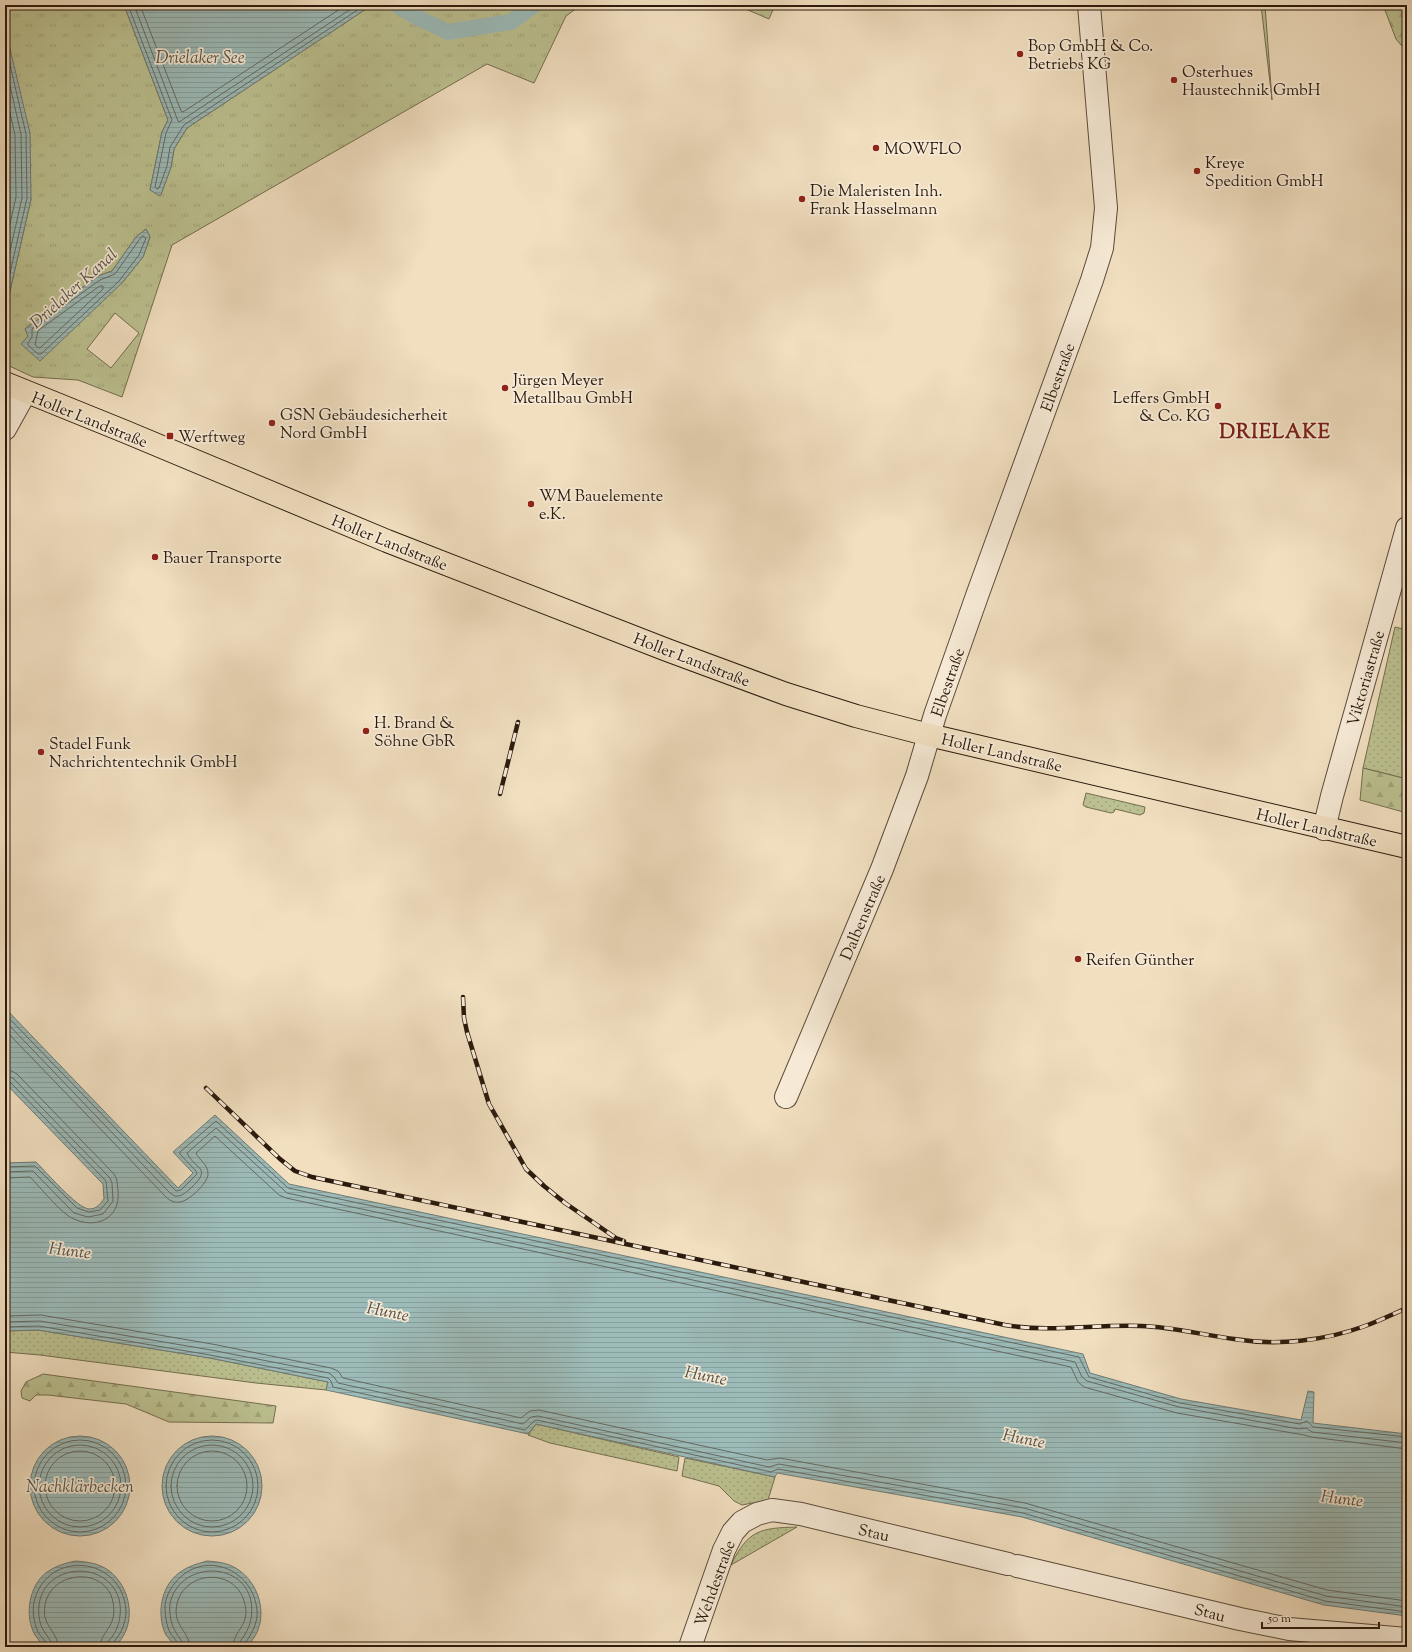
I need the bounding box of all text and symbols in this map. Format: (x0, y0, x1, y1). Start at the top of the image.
place label: Bop GmbH & Co. Betriebs KG (1028, 36, 1153, 77)
water label: Drielaker See (155, 47, 245, 71)
marker: Bop GmbH & Co. Betriebs KG (1015, 49, 1025, 59)
place label: Osterhues Haustechnik GmbH (1182, 62, 1321, 103)
marker: Osterhues Haustechnik GmbH (1169, 75, 1179, 85)
place label: MOWFLO (884, 139, 962, 162)
marker: MOWFLO (871, 143, 881, 153)
place label: Kreye Spedition GmbH (1205, 153, 1324, 194)
marker: Kreye Spedition GmbH (1192, 166, 1202, 176)
place label: Die Maleristen Inh. Frank Hasselmann (810, 181, 943, 222)
marker: Die Maleristen Inh. Frank Hasselmann (797, 194, 807, 204)
water label: Drielaker Kanal (25, 244, 123, 335)
street label: Elbestraße (1036, 340, 1082, 415)
place label: Jürgen Meyer Metallbau GmbH (512, 370, 633, 411)
marker: Jürgen Meyer Metallbau GmbH (500, 383, 510, 393)
street label: Holler Landstraße (28, 388, 151, 455)
place label: Leffers GmbH & Co. KG (1113, 388, 1210, 429)
marker: Leffers GmbH & Co. KG (1213, 401, 1223, 411)
place label: GSN Gebäudesicherheit Nord GmbH (280, 405, 448, 446)
marker: GSN Gebäudesicherheit Nord GmbH (267, 418, 277, 428)
district label: DRIELAKE (1219, 419, 1331, 448)
place label: Werftweg (178, 427, 246, 450)
marker: Werftweg (165, 431, 175, 441)
place label: WM Bauelemente e.K. (539, 486, 663, 527)
marker: WM Bauelemente e.K. (526, 499, 536, 509)
street label: Holler Landstraße (328, 511, 451, 578)
place label: Bauer Transporte (163, 548, 282, 571)
marker: Bauer Transporte (150, 552, 160, 562)
street label: Holler Landstraße (629, 628, 753, 694)
street label: Viktoriastraße (1343, 628, 1392, 729)
street label: Elbestraße (927, 645, 972, 720)
place label: H. Brand & Söhne GbR (374, 713, 456, 754)
marker: H. Brand & Söhne GbR (361, 726, 371, 736)
street label: Holler Landstraße (939, 729, 1064, 780)
place label: Stadel Funk Nachrichtentechnik GmbH (49, 734, 238, 775)
marker: Stadel Funk Nachrichtentechnik GmbH (36, 747, 46, 757)
street label: Holler Landstraße (1254, 804, 1379, 855)
street label: Dalbenstraße (836, 871, 893, 964)
place label: Reifen Günther (1086, 950, 1194, 973)
marker: Reifen Günther (1073, 954, 1083, 964)
water label: Hunte (47, 1237, 92, 1266)
water label: Hunte (365, 1297, 411, 1329)
water label: Hunte (683, 1361, 729, 1393)
water label: Hunte (1001, 1424, 1047, 1456)
water label: Nachklärbecken (26, 1476, 134, 1500)
water label: Hunte (1319, 1485, 1364, 1514)
street label: Stau (856, 1520, 891, 1549)
street label: Wehdestraße (690, 1538, 743, 1630)
street label: Stau (1191, 1599, 1227, 1629)
scale bar (1262, 1604, 1379, 1630)
text: 50 m (1267, 1610, 1291, 1628)

